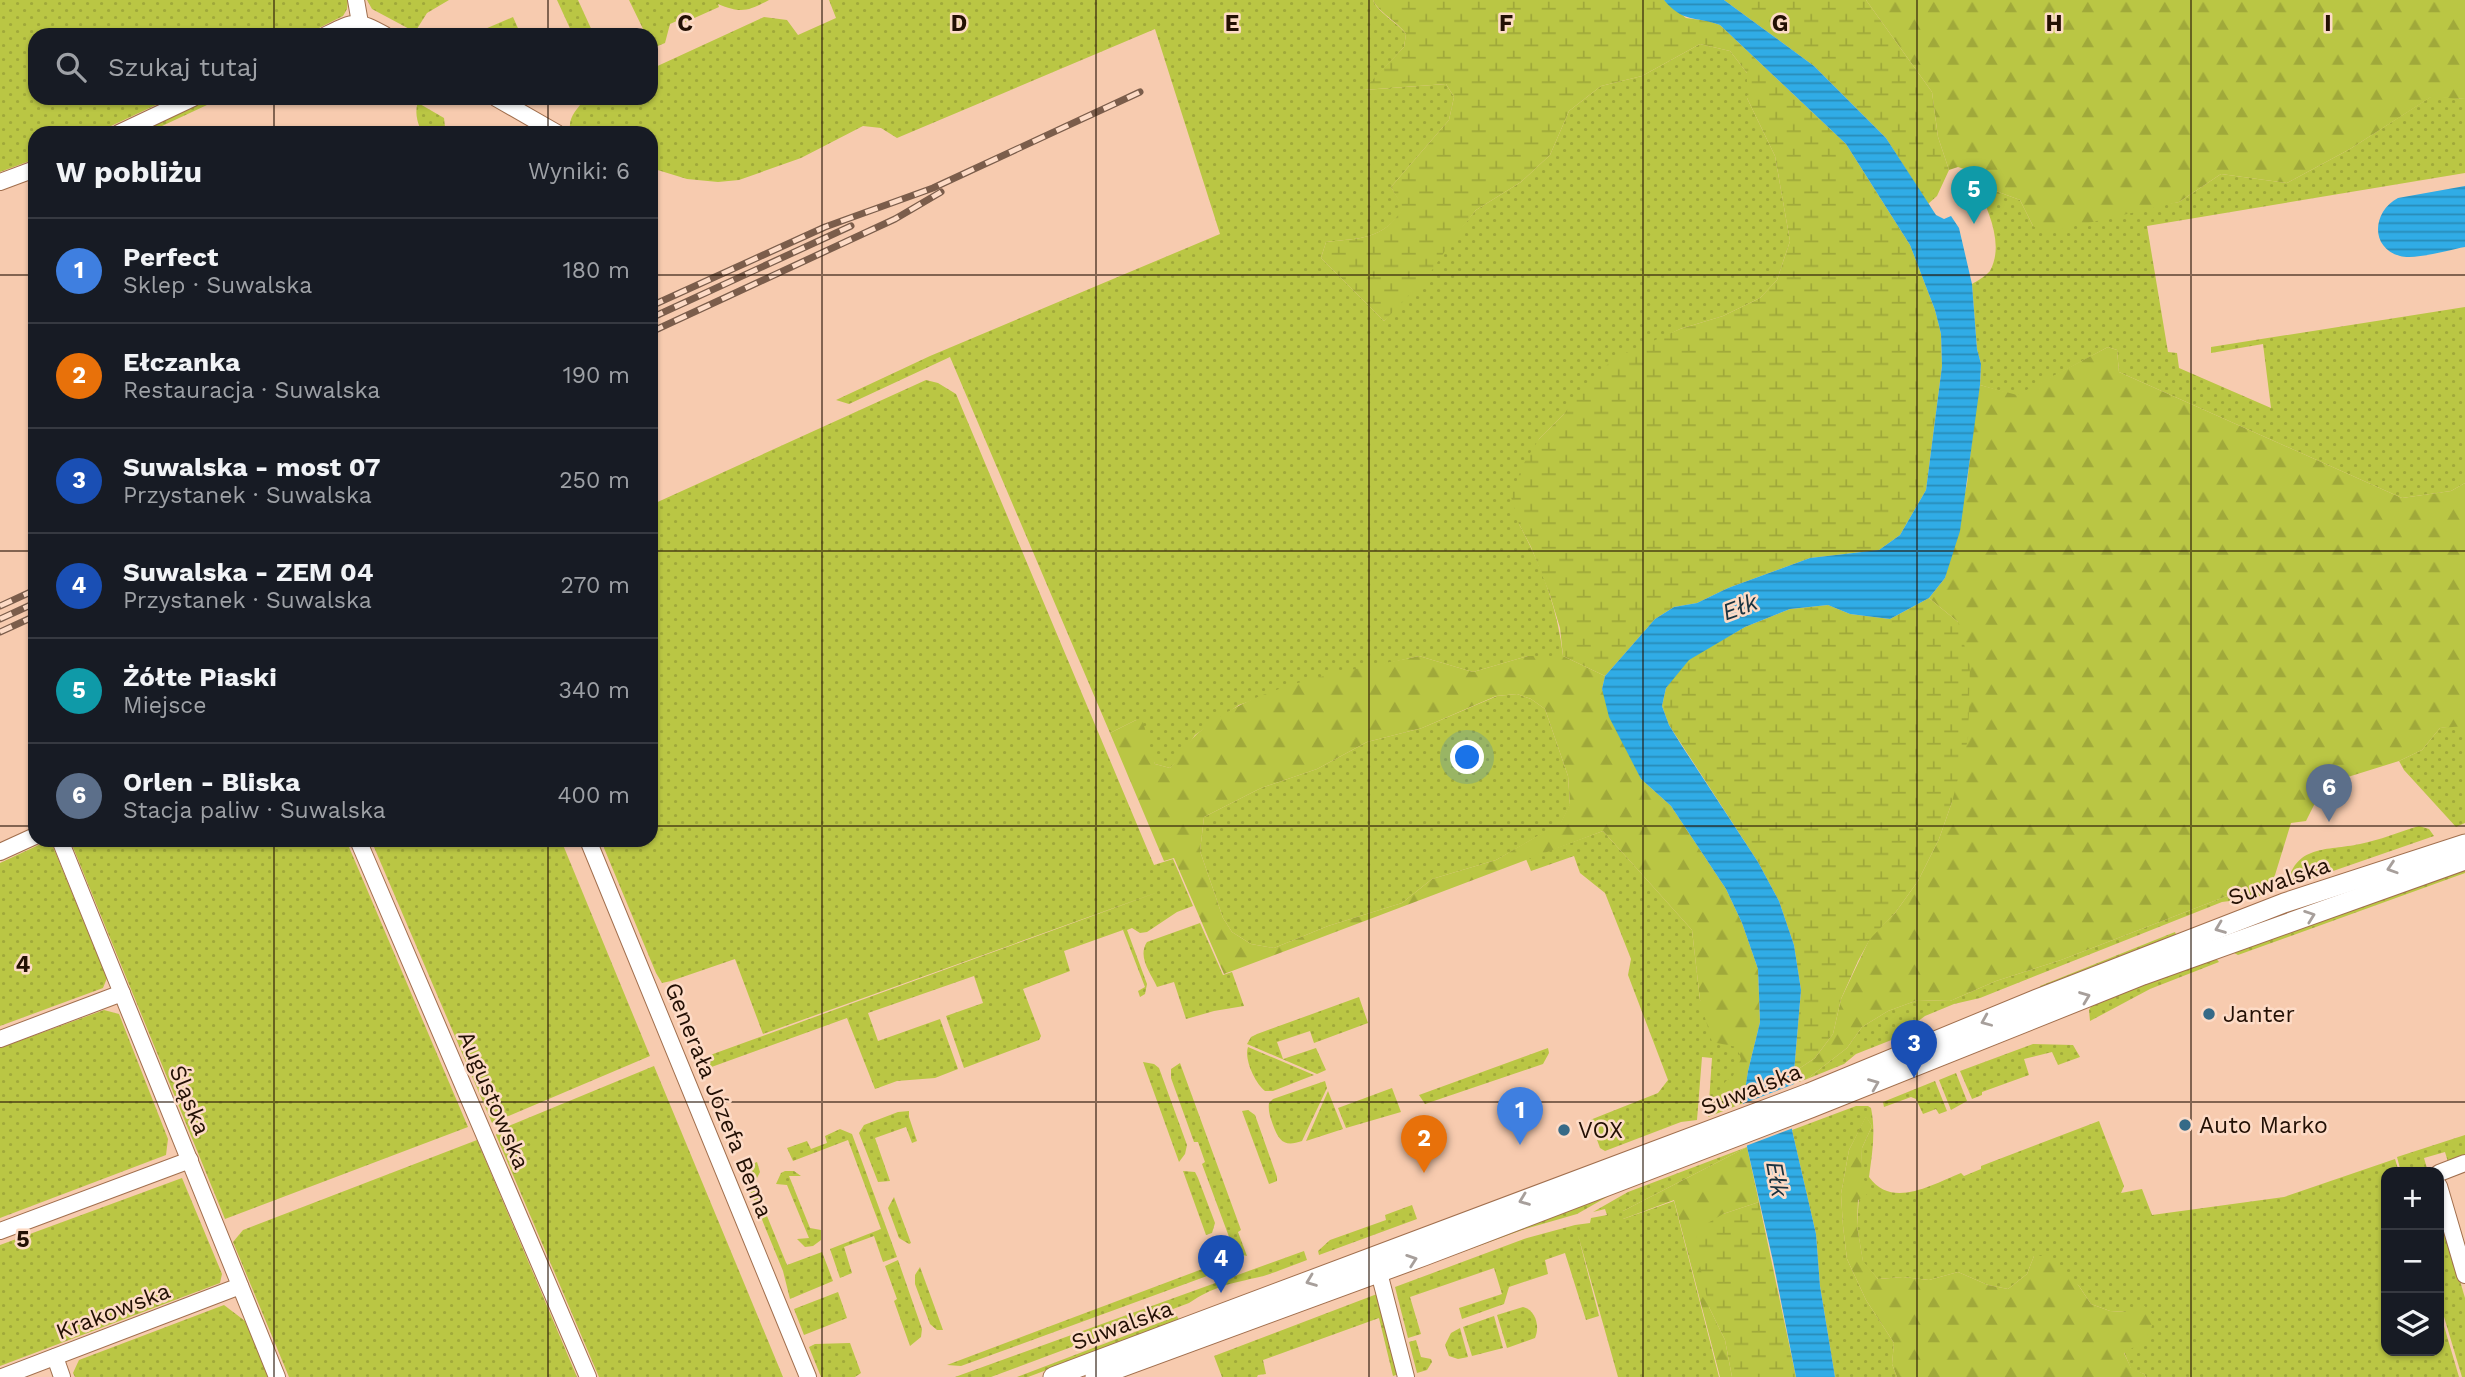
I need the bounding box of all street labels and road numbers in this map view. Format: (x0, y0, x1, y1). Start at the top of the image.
street label: Suwalska (2225, 851, 2334, 911)
street label: Generała Józefa Bema (659, 979, 778, 1222)
street label: Augustowska (452, 1027, 535, 1173)
street label: Suwalska (1697, 1058, 1805, 1121)
street label: Śląska (163, 1061, 217, 1139)
street label: Krakowska (52, 1277, 174, 1346)
street label: Suwalska (1068, 1295, 1177, 1356)

